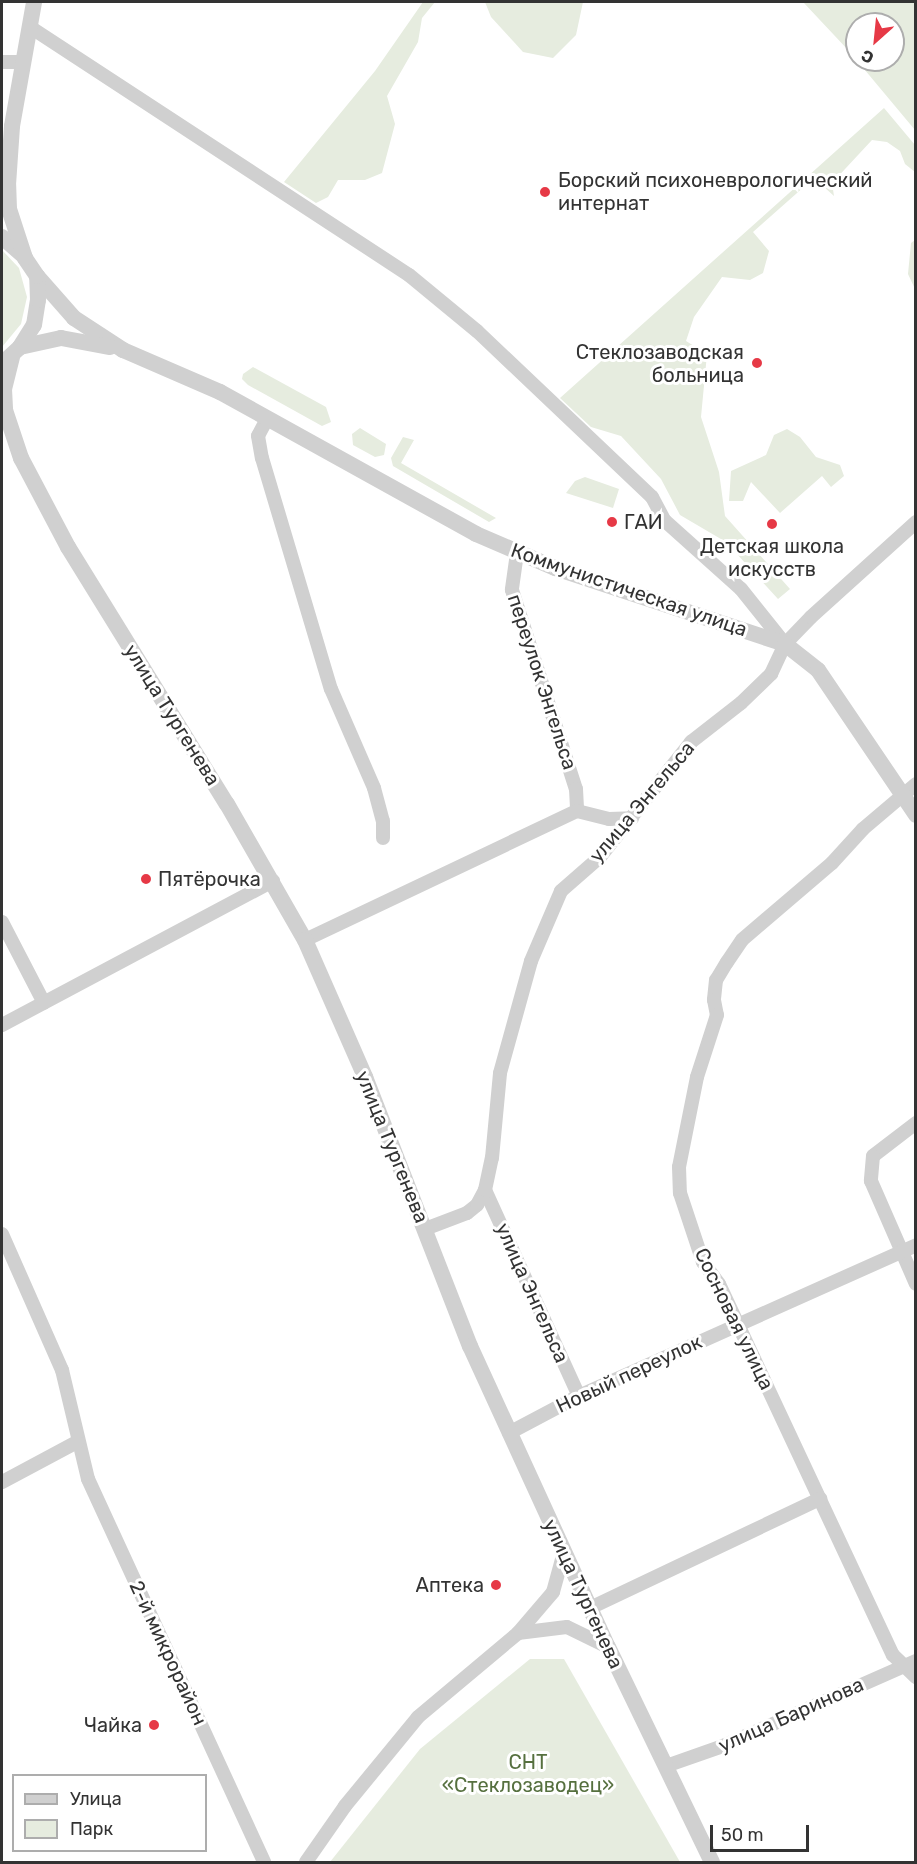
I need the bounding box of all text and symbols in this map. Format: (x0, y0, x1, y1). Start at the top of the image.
north arrow (845, 12, 905, 72)
text: С (858, 46, 877, 68)
place label: Борский психоневрологический интернат (558, 168, 873, 215)
marker: Борский психоневрологический интернат (536, 183, 554, 201)
place label: Стеклозаводская больница (576, 340, 744, 387)
marker: Стеклозаводская больница (748, 354, 766, 372)
place label: ГАИ (624, 510, 663, 534)
marker: ГАИ (605, 515, 619, 529)
marker: Детская школа искусств (765, 517, 779, 531)
place label: Детская школа искусств (700, 534, 844, 581)
street label: Коммунистическая улица (508, 538, 750, 642)
street label: переулок Энгельса (502, 591, 582, 773)
street label: улица Тургенева (119, 640, 225, 790)
street label: улица Энгельса (584, 737, 700, 867)
place label: Пятёрочка (158, 867, 261, 891)
marker: Пятёрочка (139, 872, 153, 886)
street label: улица Тургенева (351, 1067, 433, 1227)
street label: улица Энгельса (490, 1219, 574, 1367)
street label: Сосновая улица (689, 1244, 779, 1394)
street label: Новый переулок (552, 1330, 706, 1418)
street label: улица Тургенева (538, 1515, 628, 1673)
place label: Аптека (416, 1573, 484, 1597)
street label: 2-й микрорайон (124, 1577, 212, 1729)
marker: Аптека (489, 1578, 503, 1592)
street label: улица Баринова (715, 1672, 867, 1758)
place label: Чайка (84, 1713, 142, 1737)
marker: Чайка (147, 1718, 161, 1732)
park label: СНТ «Стеклозаводец» (442, 1750, 614, 1797)
legend (12, 1774, 207, 1852)
text: Улица (70, 1788, 122, 1810)
scale bar (713, 1813, 812, 1851)
text: Парк (70, 1818, 113, 1840)
text: 50 m (721, 1824, 764, 1846)

